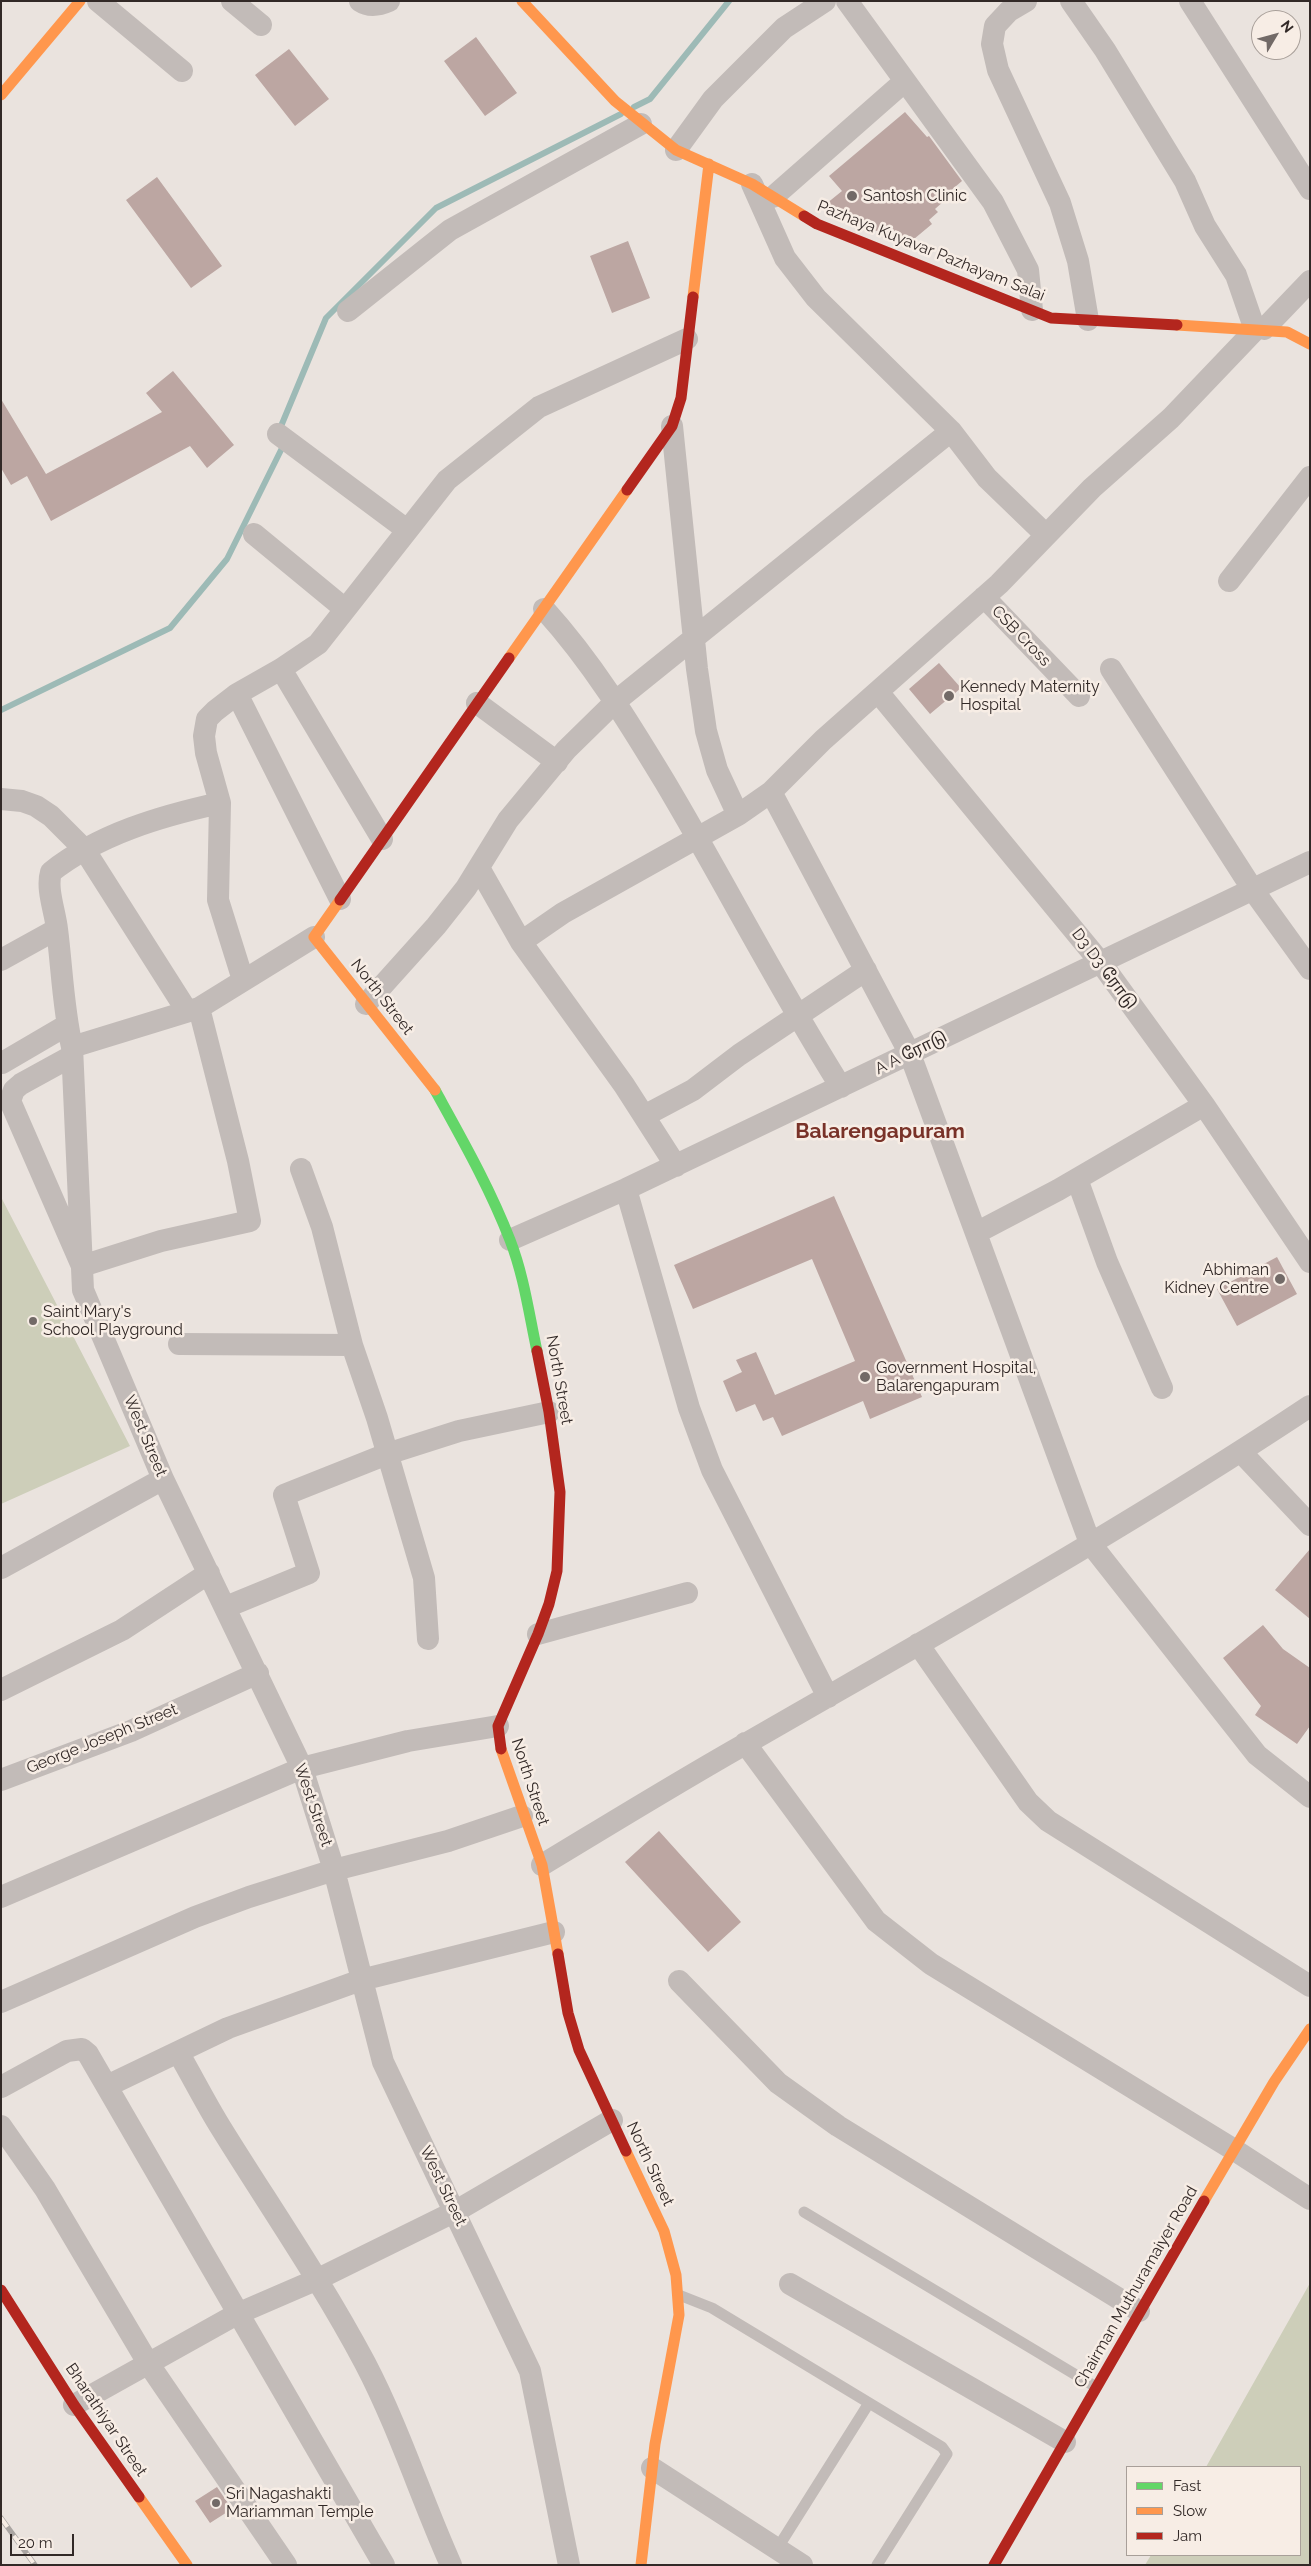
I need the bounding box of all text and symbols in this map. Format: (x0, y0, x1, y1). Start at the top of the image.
north arrow (1251, 10, 1301, 60)
text: N (1278, 17, 1297, 36)
place label: Santosh Clinic (863, 186, 967, 206)
marker: Santosh Clinic (845, 189, 859, 203)
street label: Pazhaya Kuyavar Pazhayam Salai (814, 196, 1048, 306)
street label: CSB Cross (987, 602, 1055, 670)
place label: Kennedy Maternity Hospital (960, 677, 1100, 715)
marker: Kennedy Maternity Hospital (942, 689, 956, 703)
street label: D3 D3 ரோடு (1067, 925, 1141, 1013)
street label: North Street (347, 955, 417, 1039)
street label: A A ரோடு (872, 1027, 950, 1079)
district label: Balarengapuram (795, 1119, 965, 1145)
place label: Abhiman Kidney Centre (1164, 1260, 1269, 1298)
marker: Abhiman Kidney Centre (1273, 1272, 1287, 1286)
place label: Saint Mary's School Playground (43, 1302, 183, 1340)
marker: Saint Mary's School Playground (27, 1315, 39, 1327)
street label: North Street (542, 1334, 576, 1426)
place label: Government Hospital, Balarengapuram (876, 1358, 1036, 1396)
marker: Government Hospital, Balarengapuram (858, 1370, 872, 1384)
street label: West Street (119, 1392, 171, 1480)
street label: George Joseph Street (24, 1700, 180, 1778)
street label: North Street (507, 1736, 553, 1828)
street label: West Street (290, 1761, 336, 1849)
street label: North Street (622, 2119, 678, 2209)
street label: West Street (415, 2143, 471, 2229)
street label: Chairman Muthuramaiyer Road (1070, 2183, 1202, 2391)
street label: Bharathiyar Street (61, 2360, 151, 2480)
legend (1126, 2466, 1301, 2556)
text: Fast (1173, 2477, 1201, 2495)
place label: Sri Nagashakti Mariamman Temple (226, 2484, 374, 2522)
marker: Sri Nagashakti Mariamman Temple (210, 2497, 222, 2509)
text: Slow (1173, 2502, 1207, 2520)
scale bar (12, 2524, 76, 2556)
text: Jam (1173, 2527, 1202, 2545)
text: 20 m (18, 2534, 53, 2552)

